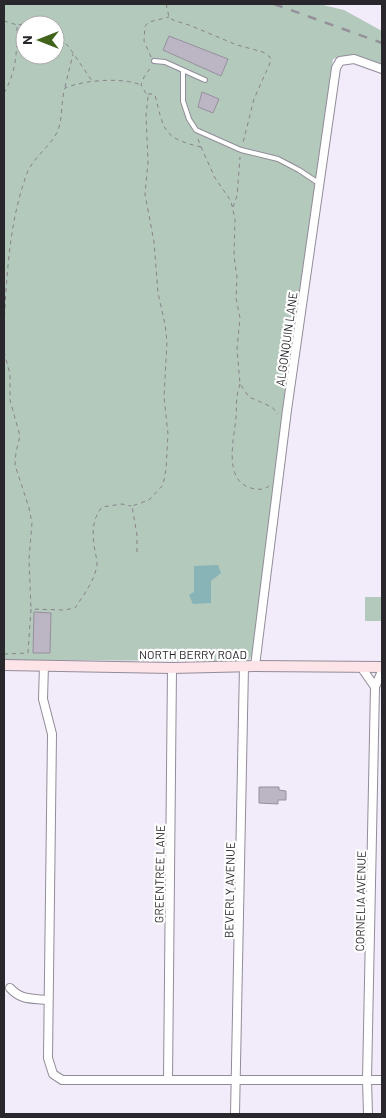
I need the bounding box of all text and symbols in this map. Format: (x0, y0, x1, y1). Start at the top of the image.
north arrow (15, 15, 65, 65)
text: N (18, 35, 35, 45)
street label: ALGONQUIN LANE (272, 291, 300, 387)
street label: NORTH BERRY ROAD (139, 647, 247, 661)
street label: GREENTREE LANE (151, 825, 167, 923)
street label: BEVERLY AVENUE (221, 842, 237, 938)
street label: CORNELIA AVENUE (352, 850, 368, 952)

